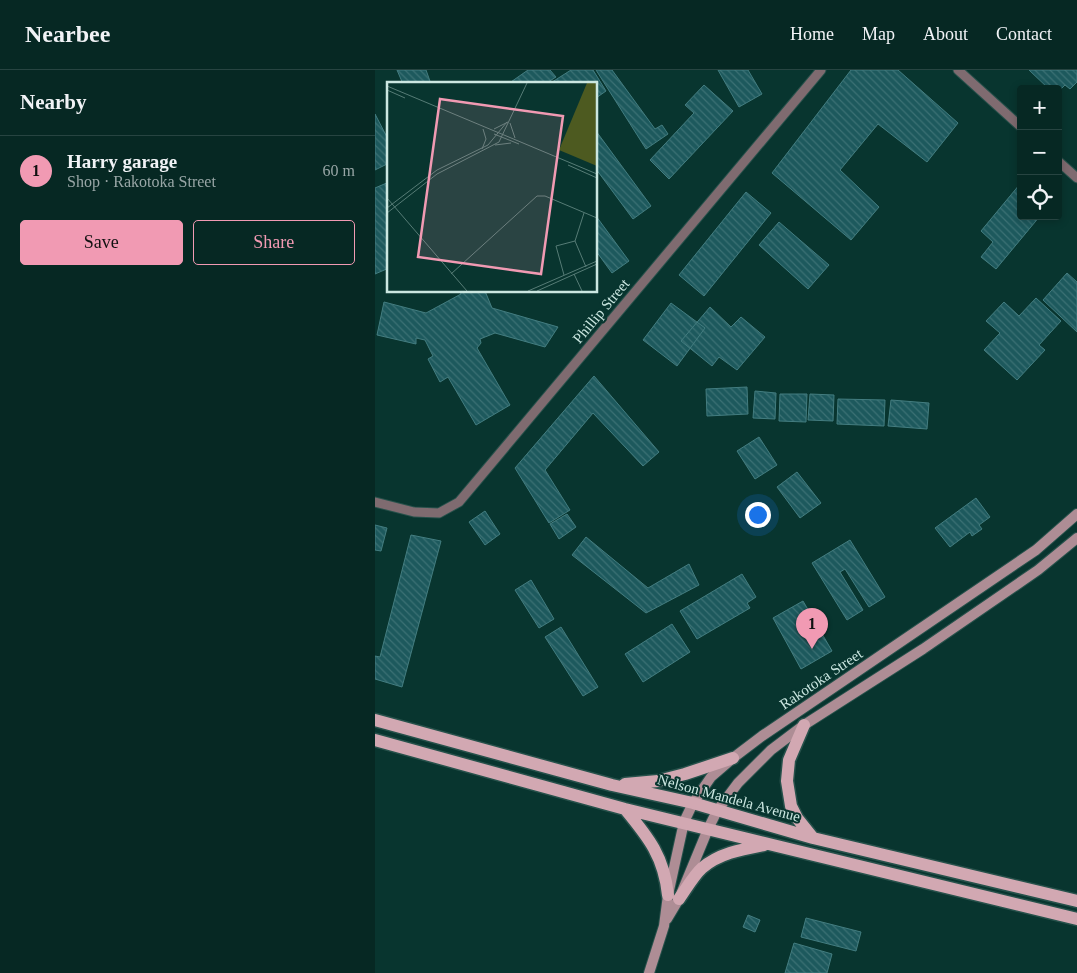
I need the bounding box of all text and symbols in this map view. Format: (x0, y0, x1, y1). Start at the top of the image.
text: Nearbee (25, 21, 110, 47)
text: Home (790, 24, 834, 44)
text: Map (862, 24, 895, 44)
text: About (923, 24, 968, 44)
text: Contact (996, 24, 1052, 44)
inset map (387, 82, 597, 292)
map controls (1017, 85, 1062, 220)
button: + (1017, 85, 1062, 130)
text: Nearby (20, 90, 87, 114)
button: − (1017, 130, 1062, 175)
text: Harry garage (67, 151, 177, 172)
text: 1 (32, 162, 40, 179)
text: 60 m (323, 162, 355, 179)
text: Shop · Rakotoka Street (67, 173, 216, 190)
button: locate (1017, 175, 1062, 220)
button: Save (20, 220, 183, 265)
button: Share (193, 220, 355, 265)
street label: Phillip Street (570, 275, 633, 346)
your location (745, 502, 771, 528)
pin: 1 (796, 608, 828, 649)
street label: Rakotoka Street (777, 645, 866, 713)
street label: Nelson Mandela Avenue (656, 771, 802, 825)

